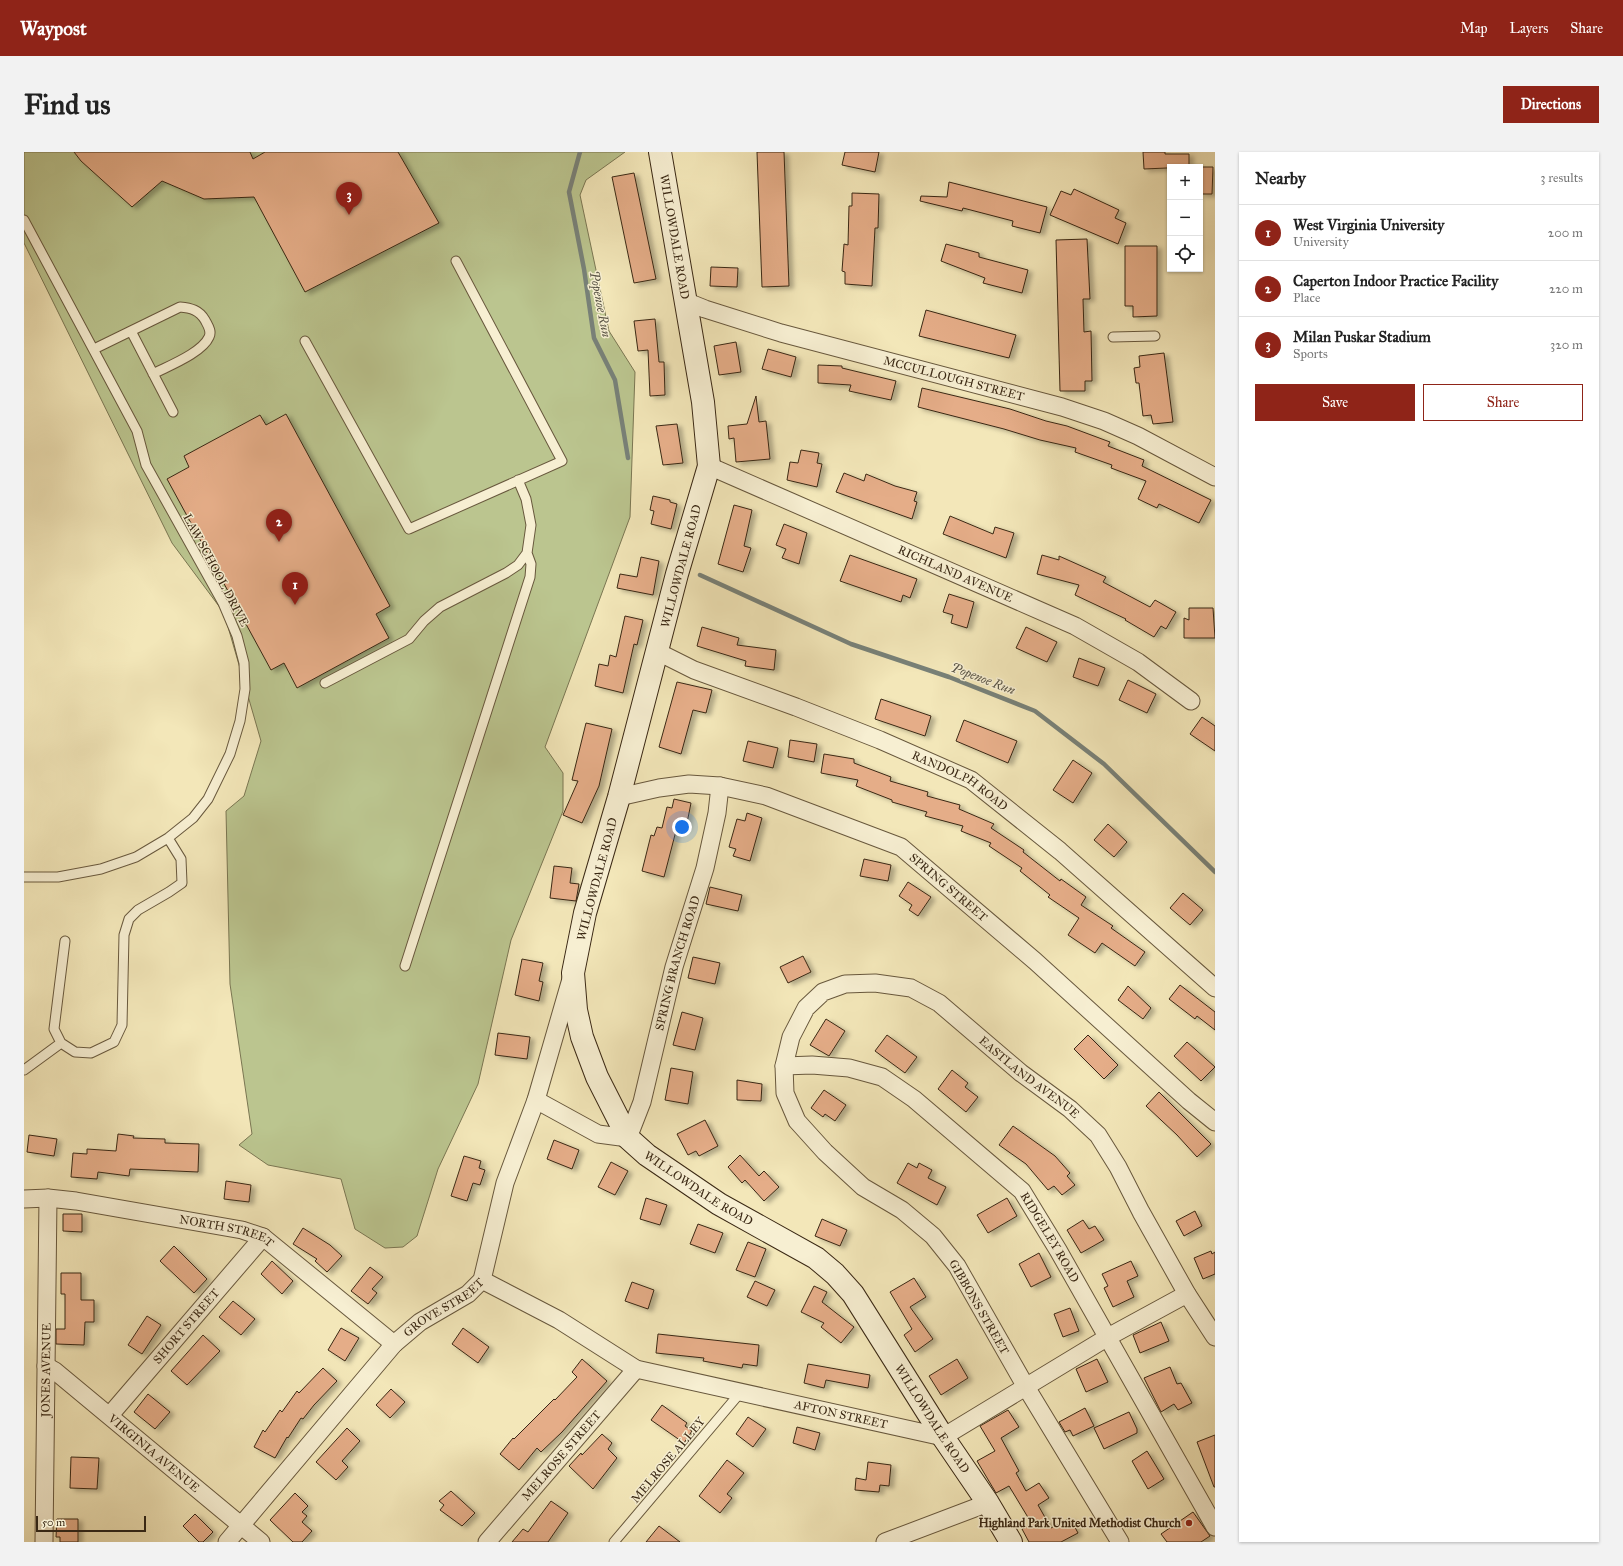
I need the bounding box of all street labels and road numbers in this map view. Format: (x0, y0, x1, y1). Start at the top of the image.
street label: WILLOWDALE ROAD (657, 173, 692, 300)
street label: MCCULLOUGH STREET (882, 353, 1026, 404)
street label: WILLOWDALE ROAD (658, 503, 704, 629)
street label: LAW SCHOOL DRIVE (180, 511, 252, 629)
street label: RICHLAND AVENUE (896, 542, 1015, 605)
street label: RANDOLPH ROAD (910, 748, 1011, 814)
street label: WILLOWDALE ROAD (574, 816, 620, 942)
street label: SPRING STREET (907, 850, 990, 924)
street label: SPRING BRANCH ROAD (652, 894, 703, 1032)
street label: EASTLAND AVENUE (976, 1033, 1083, 1121)
street label: WILLOWDALE ROAD (641, 1148, 755, 1229)
street label: RIDGELEY ROAD (1017, 1190, 1082, 1285)
street label: NORTH STREET (178, 1212, 277, 1250)
street label: GIBBONS STREET (946, 1257, 1012, 1357)
street label: GROVE STREET (401, 1275, 487, 1340)
street label: SHORT STREET (150, 1286, 222, 1367)
street label: JONES AVENUE (38, 1322, 54, 1419)
street label: WILLOWDALE ROAD (892, 1362, 973, 1476)
street label: AFTON STREET (792, 1397, 889, 1432)
street label: MELROSE STREET (519, 1408, 604, 1504)
street label: VIRGINIA AVENUE (105, 1411, 203, 1495)
street label: MELROSE ALLEY (628, 1414, 708, 1506)

